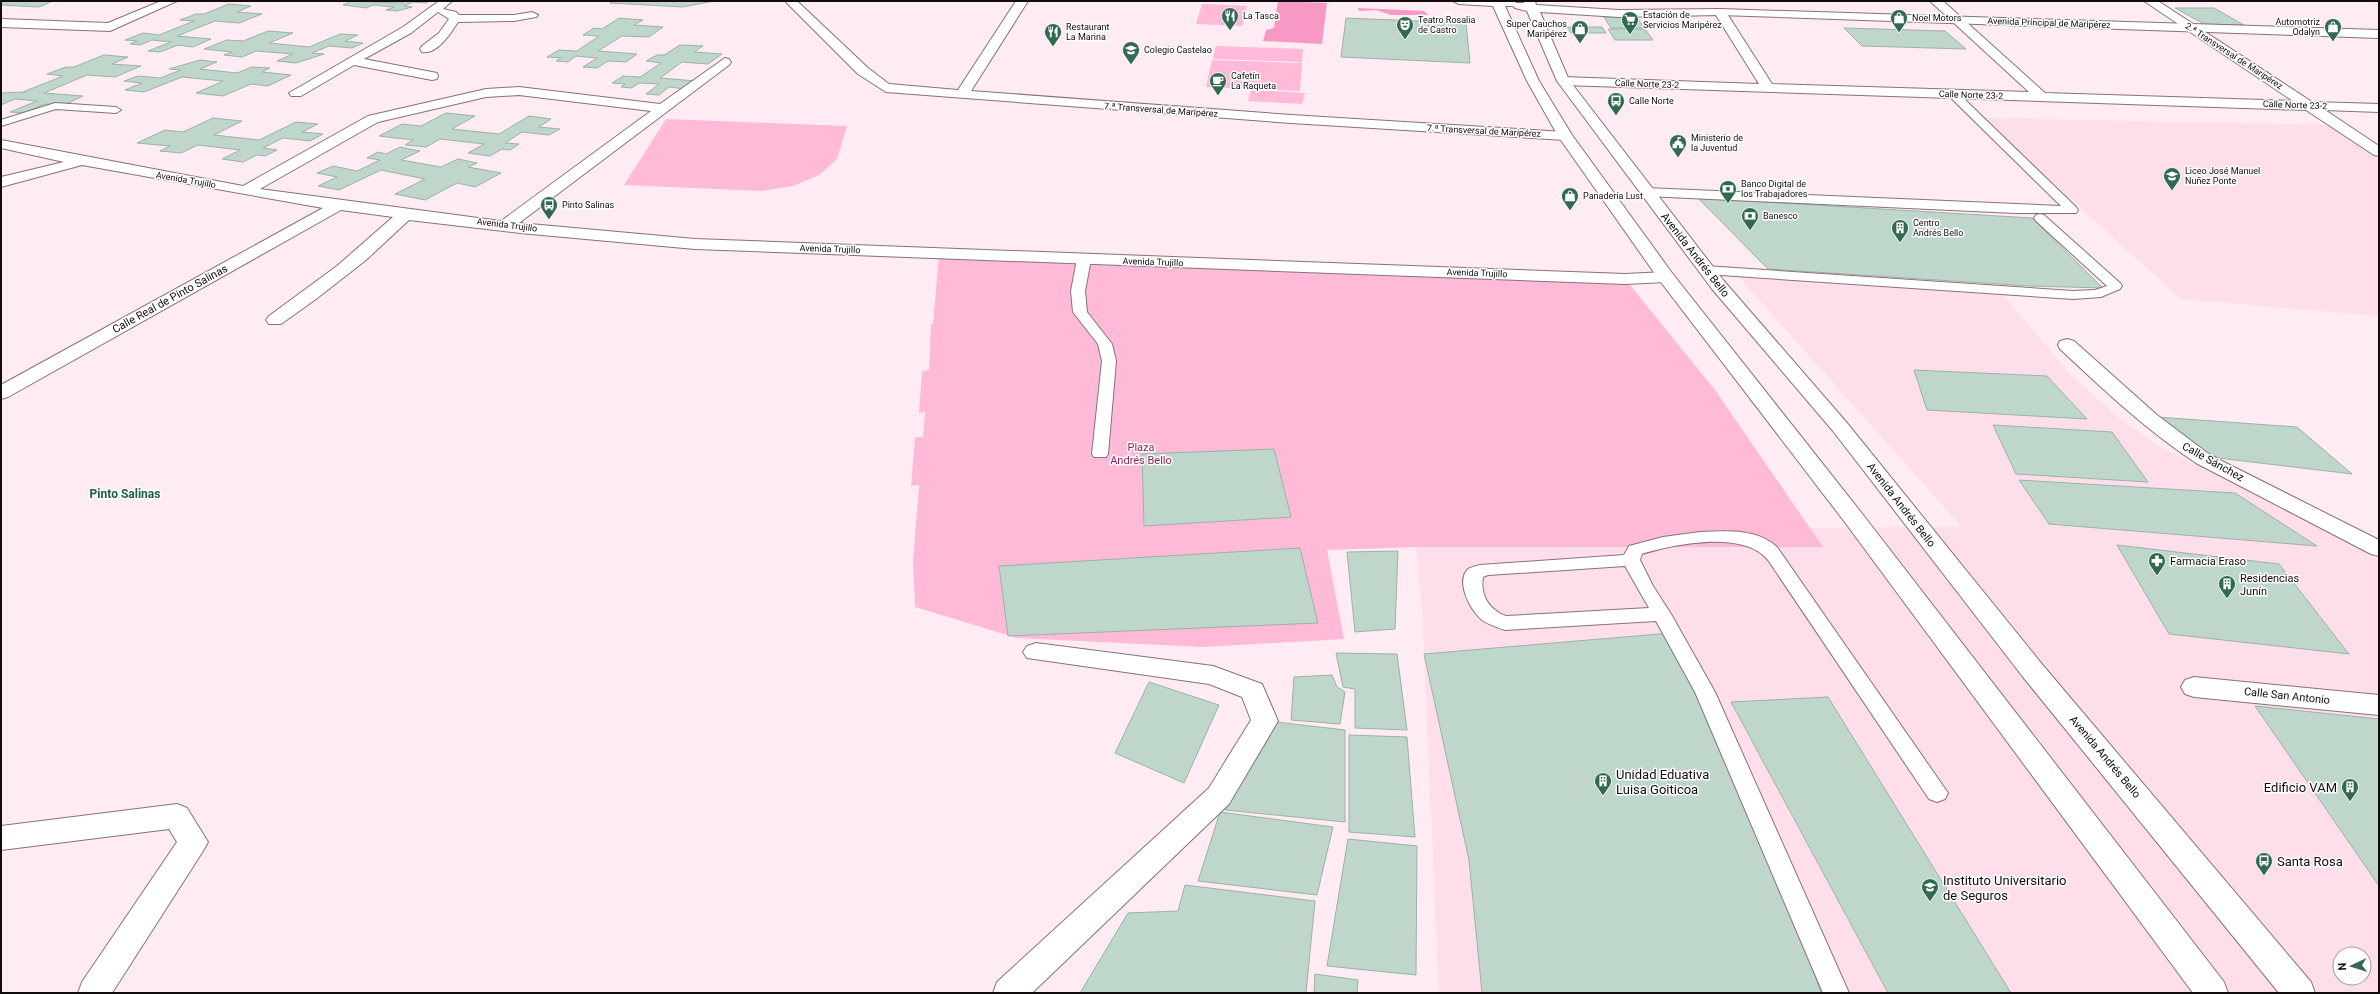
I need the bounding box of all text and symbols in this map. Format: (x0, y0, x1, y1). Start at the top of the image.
restaurant icon: La Tasca (1220, 6, 1240, 31)
shop icon: Noel Motors (1889, 8, 1909, 33)
supermarket icon: Estación de Servicios Maripérez (1620, 10, 1640, 35)
place label: Estación de Servicios Maripérez (1643, 10, 1722, 30)
place label: La Tasca (1243, 11, 1279, 21)
place label: Noel Motors (1912, 13, 1962, 23)
theatre icon: Teatro Rosalia de Castro (1395, 15, 1415, 40)
place label: Teatro Rosalia de Castro (1418, 15, 1475, 35)
street label: Avenida Principal de Maripérez (1987, 16, 2111, 30)
place label: Automotriz Odalyn (2276, 17, 2321, 37)
shop icon: Automotriz Odalyn (2323, 17, 2343, 42)
place label: Super Cauchos Maripérez (1506, 19, 1568, 39)
shop icon: Super Cauchos Maripérez (1570, 19, 1590, 44)
street label: 2.ª Transversal de Maripérez (2183, 21, 2285, 92)
restaurant icon: Restaurant La Marina (1043, 22, 1063, 47)
place label: Restaurant La Marina (1066, 22, 1110, 42)
school or university icon: Colegio Castelao (1121, 40, 1141, 65)
place label: Colegio Castelao (1144, 45, 1212, 55)
cafe icon: Cafetín La Raqueta (1208, 71, 1228, 96)
place label: Cafetín La Raqueta (1231, 71, 1276, 91)
street label: Calle Norte 23-2 (1615, 78, 1679, 90)
street label: Calle Norte 23-2 (1939, 89, 2003, 101)
bus stop icon: Calle Norte (1606, 91, 1626, 116)
place label: Calle Norte (1629, 96, 1674, 106)
street label: Calle Norte 23-2 (2263, 99, 2327, 111)
street label: 7.ª Transversal de Maripérez (1104, 101, 1219, 119)
street label: 7.ª Transversal de Maripérez (1427, 123, 1542, 139)
public building icon: Ministerio de la Juventud (1668, 133, 1688, 158)
place label: Ministerio de la Juventud (1691, 133, 1743, 153)
school or university icon: Liceo José Manuel Nuñez Ponte (2162, 166, 2182, 191)
place label: Liceo José Manuel Nuñez Ponte (2185, 166, 2260, 186)
street label: Avenida Trujillo (155, 170, 217, 190)
bank icon: Banco Digital de los Trabajadores (1718, 179, 1738, 204)
place label: Banco Digital de los Trabajadores (1741, 179, 1808, 199)
shop icon: Panadería Lust (1560, 186, 1580, 211)
place label: Panadería Lust (1583, 191, 1643, 201)
bus stop icon: Pinto Salinas (539, 195, 559, 220)
place label: Pinto Salinas (562, 200, 615, 210)
bank icon: Banesco (1740, 206, 1760, 231)
street label: Avenida Andrés Bello (1658, 210, 1732, 300)
place label: Banesco (1763, 211, 1798, 221)
street label: Avenida Trujillo (476, 216, 538, 234)
building icon: Centro Andrés Bello (1890, 218, 1910, 243)
place label: Centro Andrés Bello (1913, 218, 1963, 238)
street label: Avenida Trujillo (799, 243, 861, 255)
street label: Avenida Trujillo (1122, 256, 1184, 268)
street label: Calle Real de Pinto Salinas (110, 262, 230, 336)
street label: Avenida Trujillo (1446, 267, 1508, 279)
street label: Calle Sánchez (2180, 440, 2247, 485)
park label: Plaza Andrés Bello (1110, 441, 1172, 467)
street label: Avenida Andrés Bello (1864, 460, 1938, 550)
district label: Pinto Salinas (90, 487, 160, 501)
pharmacy icon: Farmacia Eraso (2147, 551, 2167, 576)
place label: Farmacia Eraso (2170, 555, 2246, 568)
place label: Residencias Junín (2240, 572, 2299, 598)
building icon: Residencias Junín (2217, 574, 2237, 599)
street label: Calle San Antonio (2243, 685, 2331, 707)
street label: Avenida Andrés Bello (2067, 713, 2143, 801)
place label: Unidad Eduativa Luisa Goiticoa (1616, 767, 1709, 797)
building icon: Unidad Eduativa Luisa Goiticoa (1593, 771, 1613, 796)
building icon: Edificio VAM (2340, 777, 2360, 802)
place label: Edificio VAM (2264, 780, 2337, 795)
bus stop icon: Santa Rosa (2254, 851, 2274, 876)
place label: Santa Rosa (2277, 854, 2343, 869)
place label: Instituto Universitario de Seguros (1943, 873, 2066, 903)
school or university icon: Instituto Universitario de Seguros (1920, 877, 1940, 902)
north arrow (2332, 946, 2372, 986)
text: N (2336, 962, 2349, 971)

